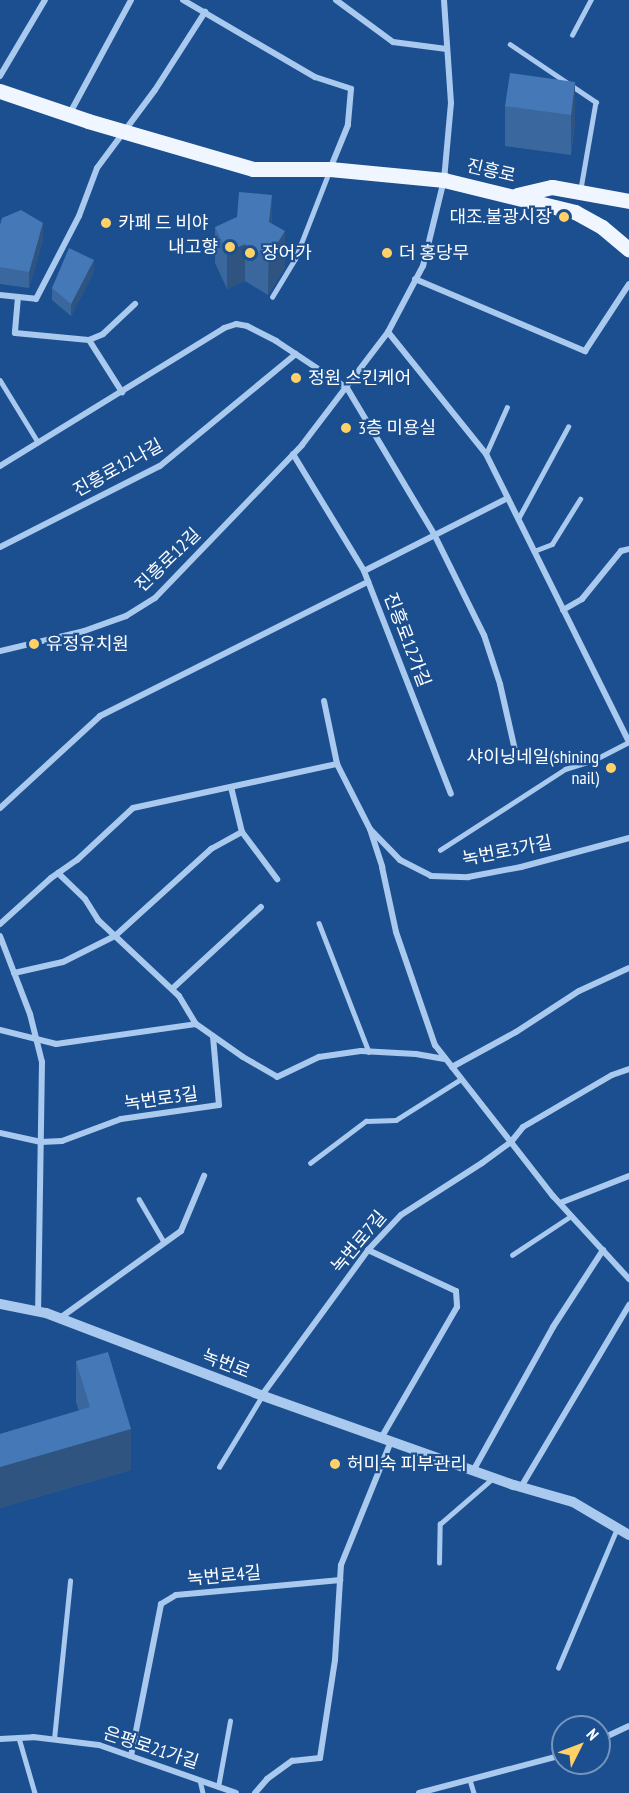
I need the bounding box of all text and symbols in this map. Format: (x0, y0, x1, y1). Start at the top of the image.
street label: 진흥로 (464, 155, 518, 187)
place label: 대조.불광시장 (449, 206, 552, 228)
marker: 대조.불광시장 (557, 210, 571, 224)
place label: 카페 드 비야 (118, 212, 208, 234)
marker: 카페 드 비야 (99, 216, 113, 230)
place label: 내고향 (168, 236, 218, 258)
marker: 내고향 (223, 240, 237, 254)
place label: 장어가 (262, 242, 312, 264)
place label: 더 홍당무 (399, 242, 469, 264)
marker: 장어가 (243, 246, 257, 260)
marker: 더 홍당무 (380, 246, 394, 260)
place label: 정원 스킨케어 (308, 367, 411, 389)
marker: 정원 스킨케어 (289, 371, 303, 385)
place label: 3층 미용실 (358, 417, 436, 439)
marker: 3층 미용실 (339, 421, 353, 435)
street label: 진흥로12나길 (69, 435, 167, 501)
street label: 진흥로12길 (131, 524, 205, 596)
street label: 진흥로12가길 (379, 590, 435, 690)
place label: 유정유치원 (46, 633, 129, 655)
marker: 유정유치원 (27, 637, 41, 651)
place label: 샤이닝네일(shining nail) (467, 747, 599, 789)
marker: 샤이닝네일(shining nail) (604, 761, 618, 775)
street label: 녹번로3가길 (460, 832, 554, 870)
street label: 녹번로3길 (123, 1083, 199, 1115)
street label: 녹번로7길 (327, 1207, 391, 1277)
street label: 녹번로 (199, 1345, 253, 1383)
place label: 허미숙 피부관리 (347, 1453, 467, 1475)
marker: 허미숙 피부관리 (328, 1457, 342, 1471)
street label: 녹번로4길 (186, 1562, 262, 1590)
north arrow (551, 1715, 611, 1775)
street label: 은평로21가길 (101, 1722, 201, 1774)
text: N (583, 1724, 603, 1744)

